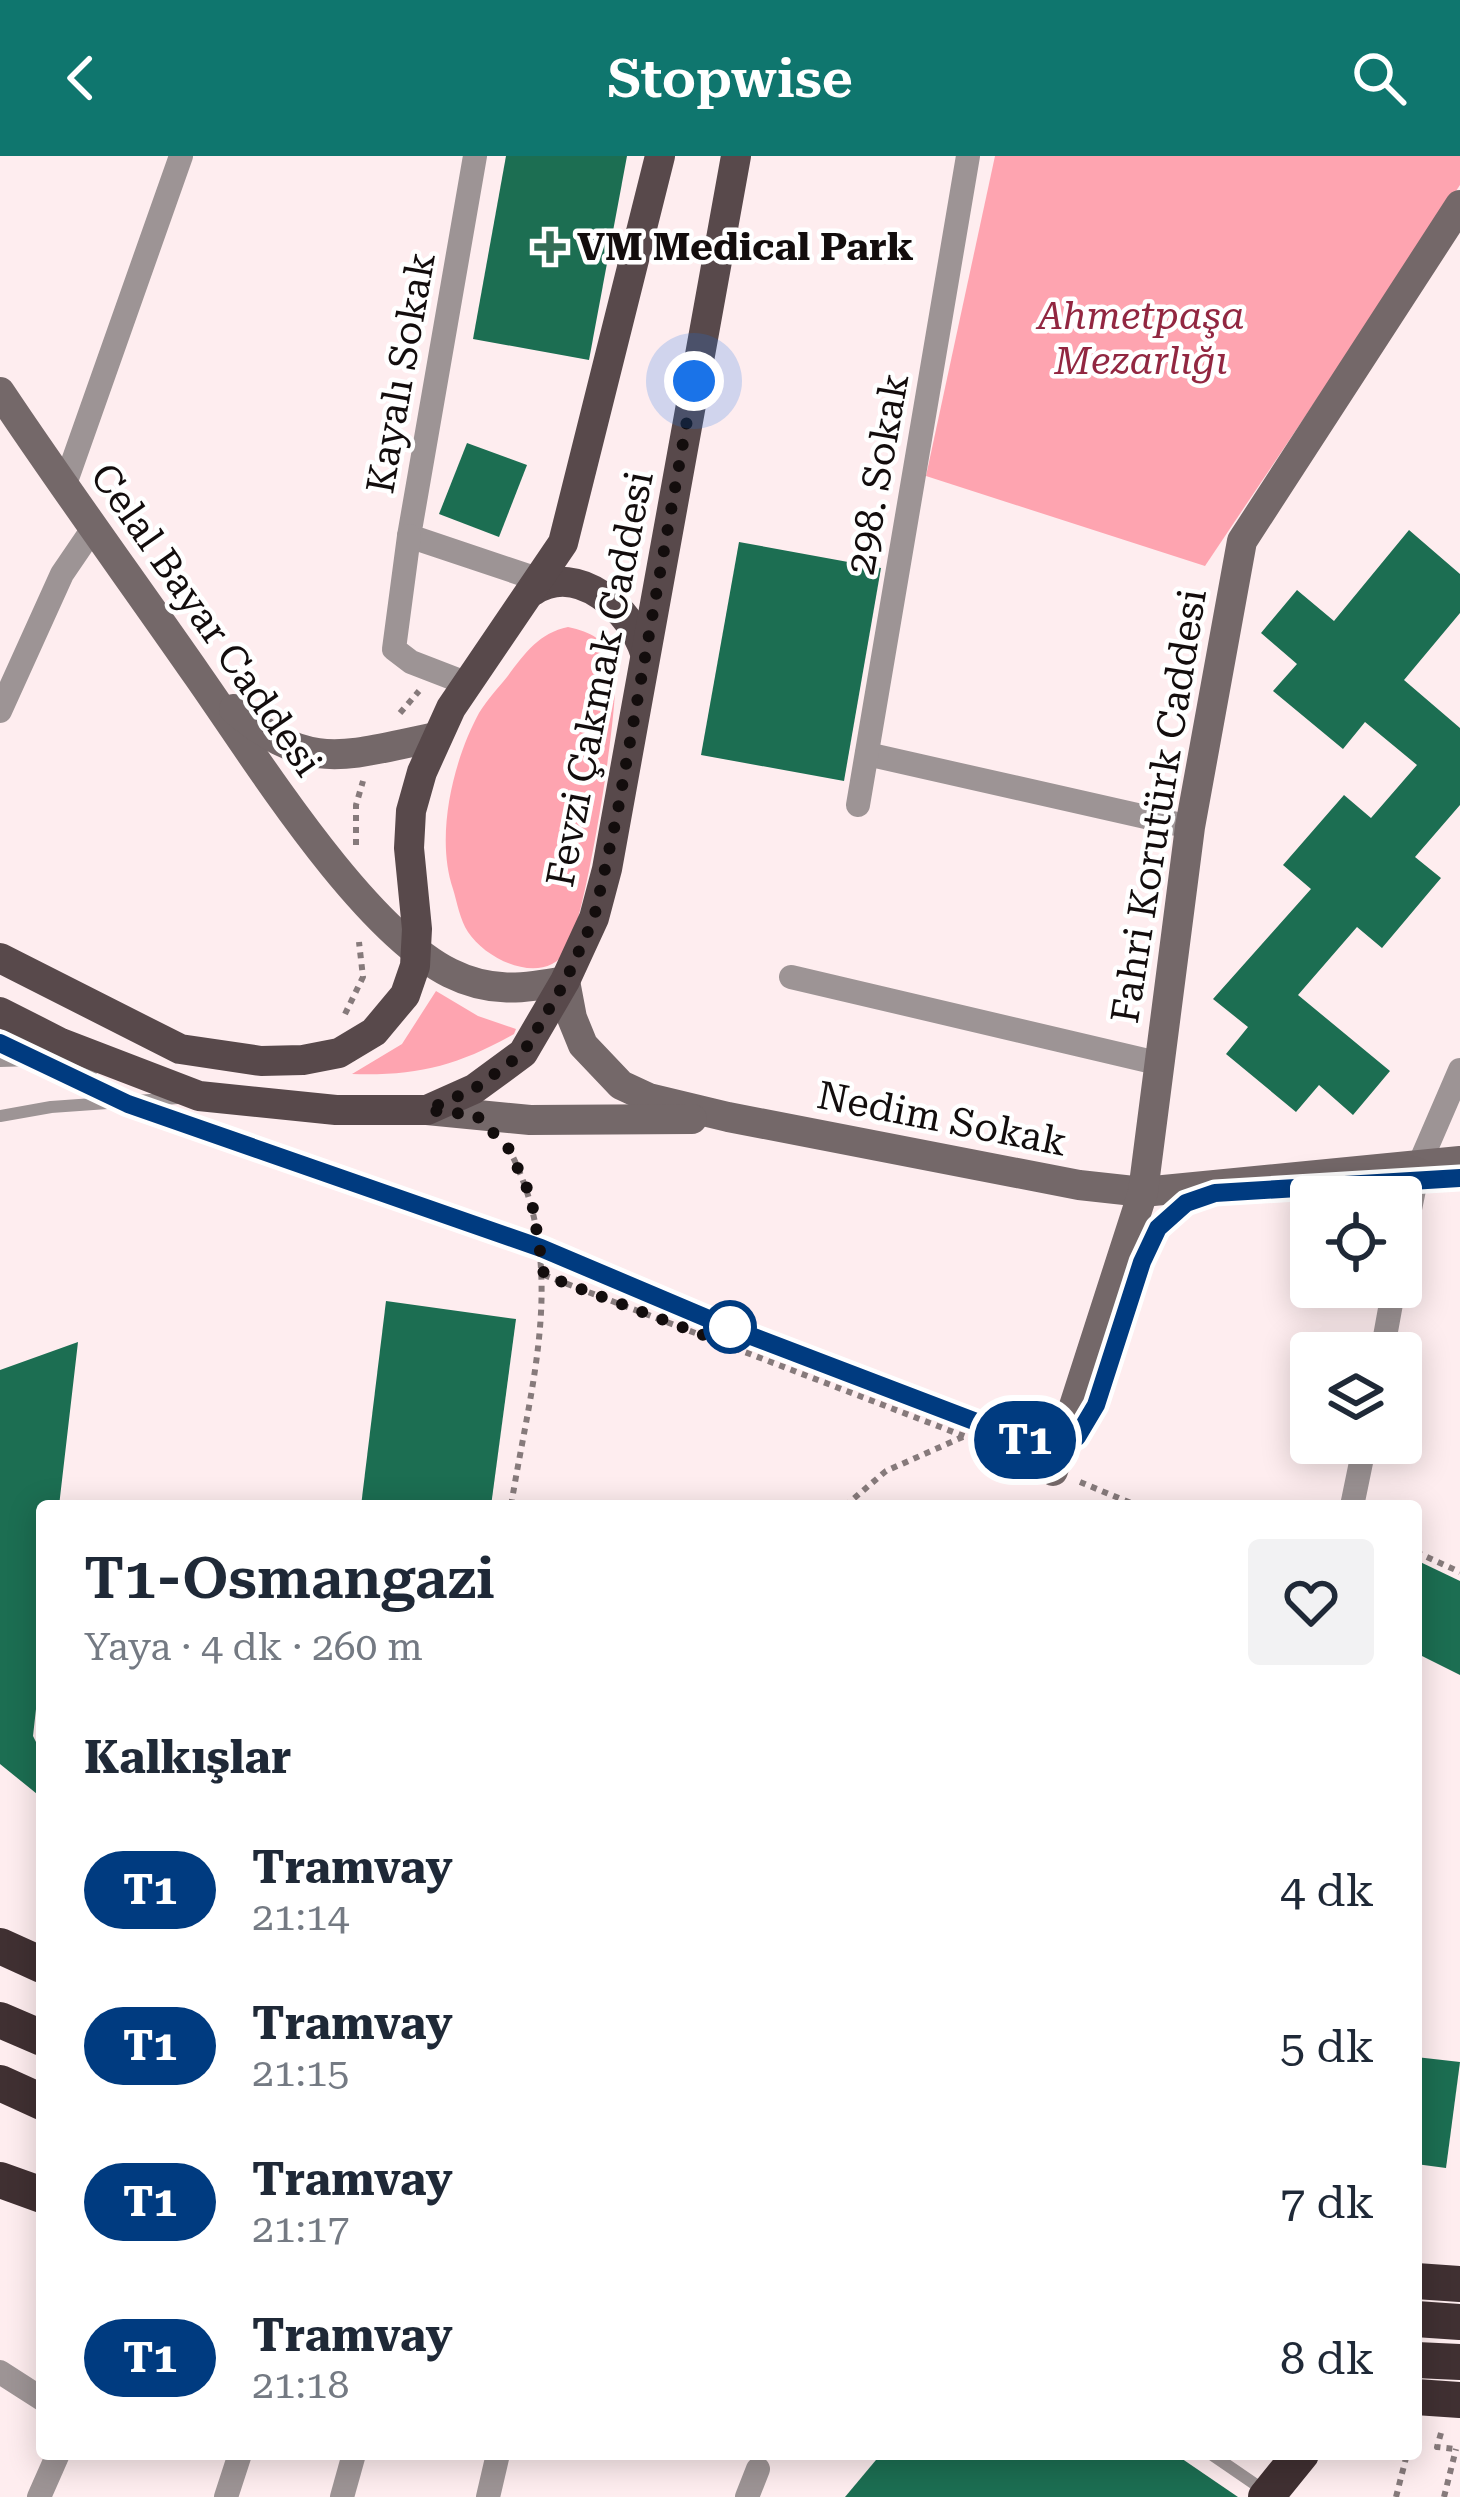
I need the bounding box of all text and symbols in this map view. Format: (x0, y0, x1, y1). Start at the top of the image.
icon: back (48, 45, 114, 111)
icon: search (1346, 45, 1412, 111)
text: Stopwise (607, 47, 853, 110)
place label: VM Medical Park (577, 224, 914, 270)
marker: VM Medical Park (534, 231, 566, 263)
street label: Kayalı Sokak (357, 249, 445, 497)
park label: Ahmetpaşa Mezarlığı (1035, 293, 1245, 384)
your location (664, 351, 724, 411)
street label: 298. Sokak (838, 370, 918, 578)
street label: Celal Bayar Caddesi (81, 455, 331, 785)
street label: Fevzi Çakmak Caddesi (537, 467, 663, 891)
street label: Fahri Korutürk Caddesi (1102, 586, 1216, 1026)
street label: Nedim Sokak (813, 1072, 1071, 1166)
map controls (1290, 1176, 1422, 1464)
button: locate (1290, 1176, 1422, 1308)
unlabelled marker (705, 1302, 755, 1352)
button: layers (1290, 1332, 1422, 1464)
line badge: T1 (971, 1401, 1079, 1479)
text: T1 (998, 1415, 1052, 1464)
button: heart (1248, 1539, 1374, 1665)
text: T1-Osmangazi (84, 1545, 495, 1612)
text: Yaya · 4 dk · 260 m (84, 1624, 423, 1670)
text: Kalkışlar (84, 1731, 291, 1784)
text: Tramvay (252, 1841, 453, 1894)
text: 4 dk (1280, 1864, 1374, 1917)
text: T1 (123, 1865, 177, 1914)
text: 21:14 (252, 1894, 349, 1940)
text: Tramvay (252, 1997, 453, 2050)
text: 5 dk (1280, 2020, 1374, 2073)
text: T1 (123, 2021, 177, 2070)
text: 21:15 (252, 2050, 349, 2096)
text: Tramvay (252, 2153, 453, 2206)
text: 7 dk (1280, 2176, 1374, 2229)
text: T1 (123, 2177, 177, 2226)
text: 21:17 (252, 2206, 349, 2252)
text: Tramvay (252, 2309, 453, 2362)
text: 8 dk (1280, 2332, 1374, 2385)
text: T1 (123, 2333, 177, 2382)
text: 21:18 (252, 2362, 349, 2408)

